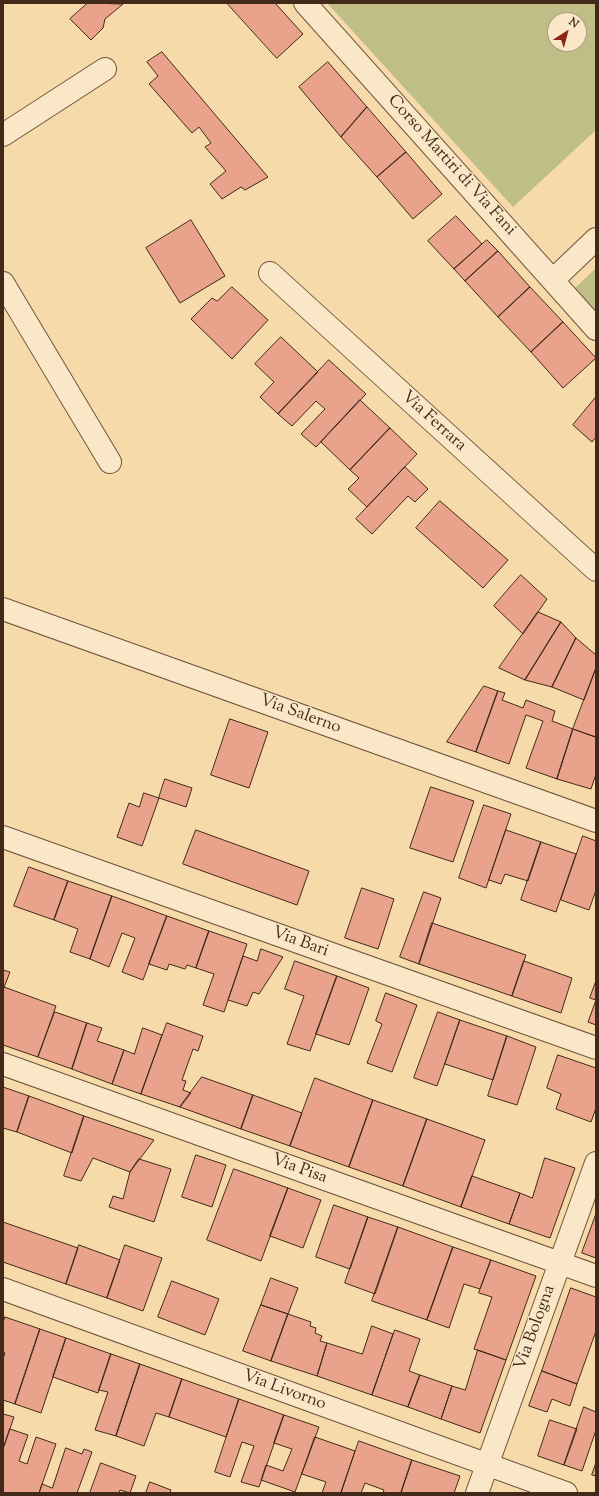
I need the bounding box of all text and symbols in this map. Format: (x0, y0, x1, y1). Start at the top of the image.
north arrow (547, 12, 587, 52)
text: N (565, 14, 582, 32)
street label: Corso Martiri di Via Fani (382, 91, 520, 241)
street label: Via Ferrara (396, 387, 470, 457)
street label: Via Salerno (257, 691, 343, 739)
street label: Via Bari (269, 923, 331, 963)
street label: Via Pisa (268, 1151, 330, 1189)
street label: Via Bologna (511, 1283, 561, 1373)
street label: Via Livorno (240, 1366, 328, 1416)

